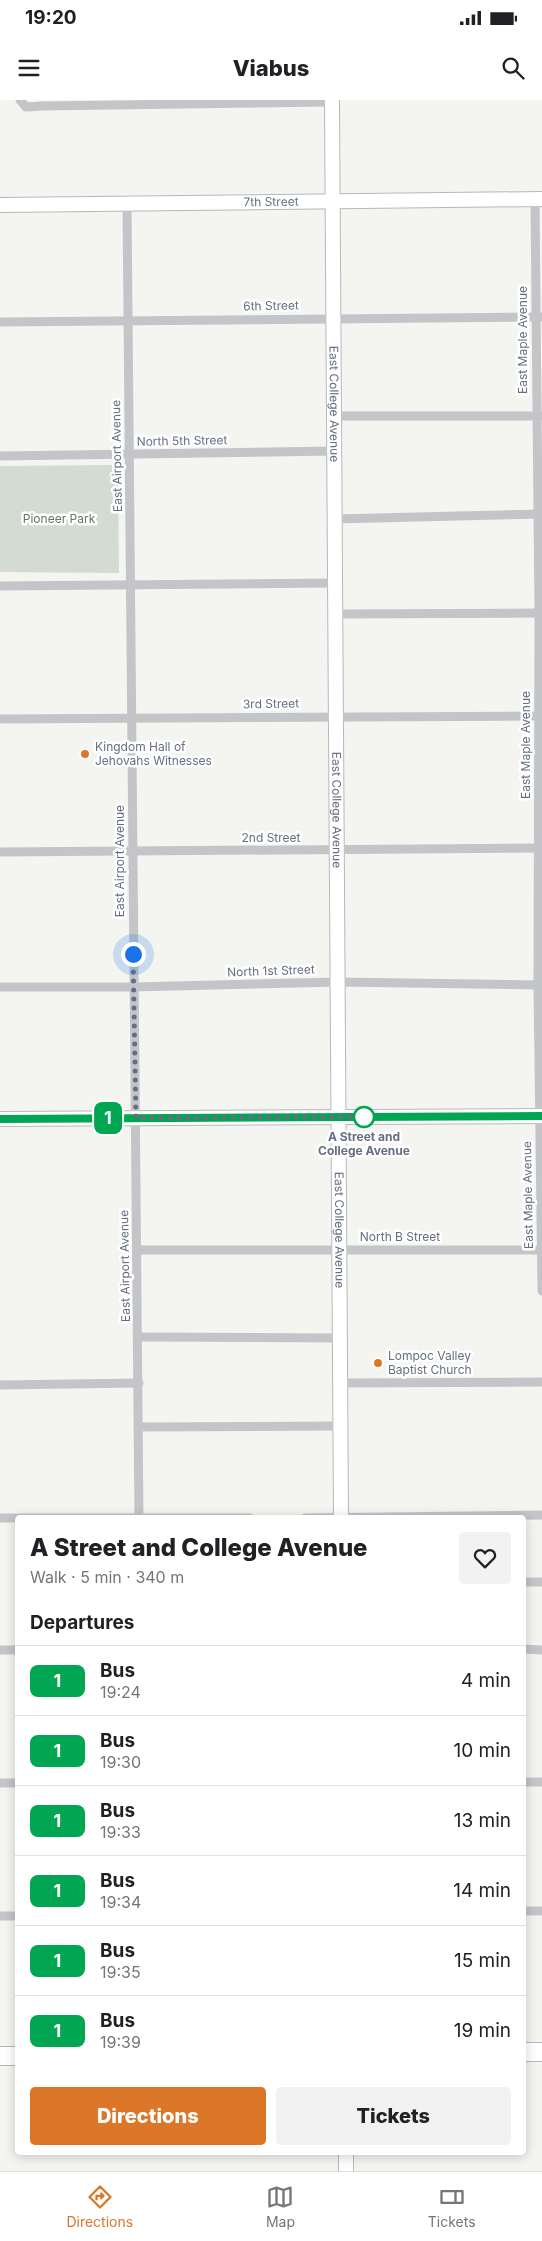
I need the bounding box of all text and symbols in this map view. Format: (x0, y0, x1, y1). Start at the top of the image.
text: 19:20 (25, 6, 77, 29)
icon: menu (15, 54, 43, 82)
icon: search (499, 54, 527, 82)
text: Viabus (233, 55, 309, 81)
street label: 7th Street (243, 194, 299, 209)
street label: East Maple Avenue (515, 286, 530, 394)
street label: 6th Street (243, 298, 299, 313)
street label: East College Avenue (327, 346, 342, 462)
street label: East Airport Avenue (108, 400, 125, 512)
street label: North 5th Street (136, 432, 228, 449)
park label: Pioneer Park (23, 511, 96, 526)
street label: East Maple Avenue (518, 691, 533, 799)
street label: 3rd Street (243, 696, 299, 711)
place label: Kingdom Hall of Jehovahs Witnesses (95, 739, 212, 768)
marker: Kingdom Hall of Jehovahs Witnesses (79, 748, 91, 760)
street label: East College Avenue (329, 752, 345, 868)
street label: East Airport Avenue (112, 805, 127, 917)
street label: 2nd Street (242, 830, 301, 845)
your location (121, 942, 146, 967)
street label: North 1st Street (227, 961, 315, 980)
line badge: 1 (92, 1102, 124, 1134)
marker: A Street and College Avenue (353, 1106, 375, 1128)
text: 1 (104, 1107, 112, 1128)
place label: A Street and College Avenue (318, 1129, 410, 1158)
street label: East Maple Avenue (519, 1141, 536, 1249)
street label: East College Avenue (332, 1172, 348, 1288)
street label: East Airport Avenue (116, 1210, 133, 1322)
street label: North B Street (360, 1229, 440, 1244)
place label: Lompoc Valley Baptist Church (388, 1348, 472, 1377)
marker: Lompoc Valley Baptist Church (372, 1357, 384, 1369)
button: heart (459, 1532, 511, 1584)
text: A Street and College Avenue (30, 1533, 368, 1562)
text: Walk · 5 min · 340 m (30, 1567, 184, 1587)
text: Departures (30, 1611, 134, 1634)
text: Bus (100, 1659, 135, 1682)
text: 4 min (461, 1669, 511, 1692)
text: 1 (54, 1670, 61, 1691)
text: 19:24 (100, 1682, 141, 1702)
text: Bus (100, 1729, 135, 1752)
text: 10 min (453, 1739, 511, 1762)
text: 1 (54, 1740, 61, 1761)
text: 19:30 (100, 1752, 141, 1772)
text: Bus (100, 1799, 135, 1822)
text: 13 min (454, 1809, 511, 1832)
text: 1 (54, 1810, 61, 1831)
text: 19:33 (100, 1822, 141, 1842)
text: Bus (100, 1869, 135, 1892)
text: 14 min (453, 1879, 511, 1902)
text: 1 (54, 1880, 61, 1901)
text: 19:34 (100, 1892, 141, 1912)
text: Bus (100, 1939, 135, 1962)
text: 15 min (454, 1949, 511, 1972)
text: 1 (54, 1950, 61, 1971)
text: 19:35 (100, 1962, 141, 1982)
text: Bus (100, 2009, 135, 2032)
text: 19 min (454, 2019, 511, 2042)
text: 1 (54, 2020, 61, 2041)
text: 19:39 (100, 2032, 141, 2052)
button: Directions (30, 2087, 266, 2145)
button: Tickets (276, 2087, 511, 2145)
tab: Directions (66, 2183, 133, 2230)
tab: Map (266, 2183, 295, 2230)
tab: Tickets (428, 2183, 476, 2230)

